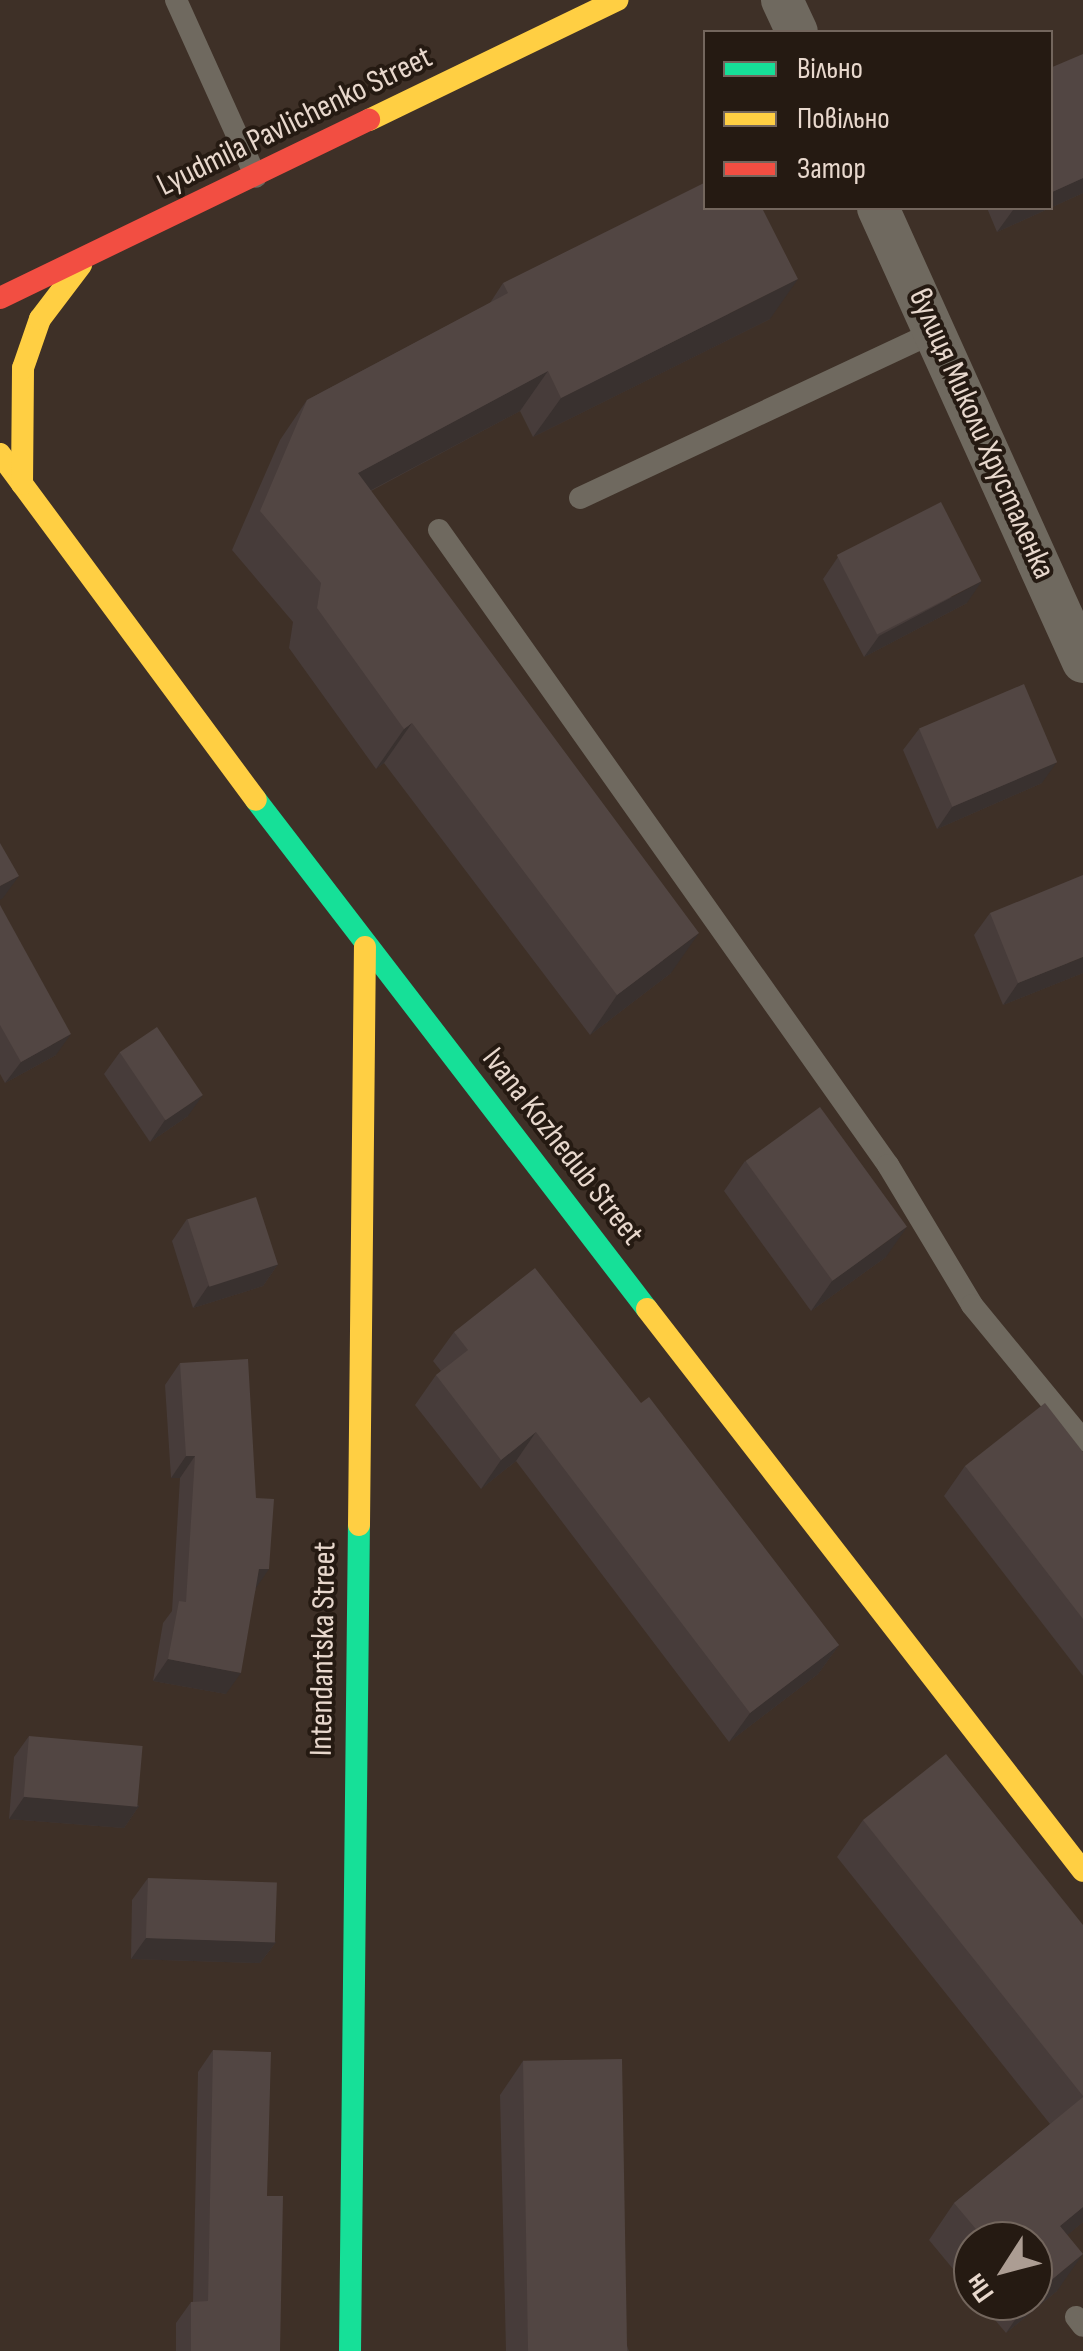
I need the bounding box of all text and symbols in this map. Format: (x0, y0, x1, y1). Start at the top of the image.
legend (703, 30, 1053, 210)
street label: Lyudmila Pavlichenko Street (151, 39, 439, 205)
text: Вільно (797, 51, 863, 87)
text: Повільно (797, 101, 890, 137)
text: Затор (797, 151, 866, 187)
street label: вулиця Миколи Хрусталенка (900, 283, 1062, 585)
street label: Ivana Kozhedub Street (473, 1041, 651, 1253)
street label: Intendantska Street (303, 1542, 345, 1756)
north arrow (953, 2221, 1053, 2321)
text: Пн (959, 2267, 1001, 2308)

